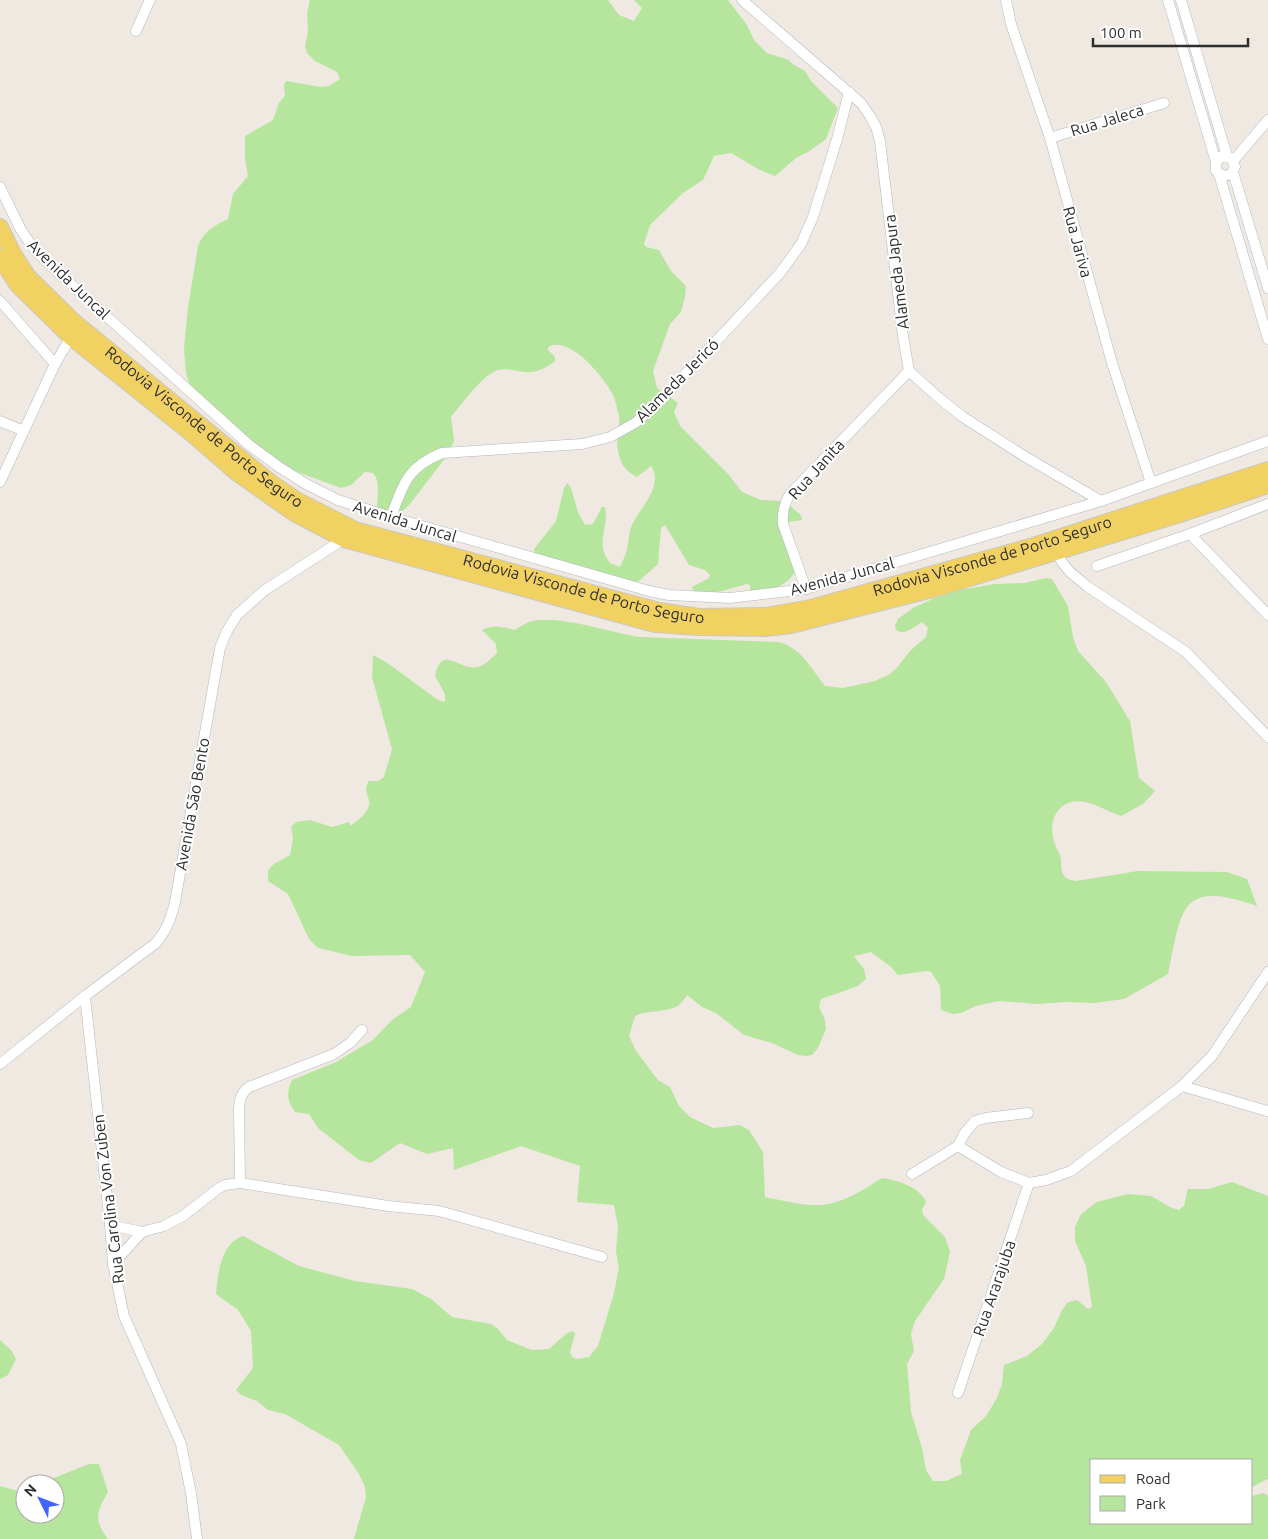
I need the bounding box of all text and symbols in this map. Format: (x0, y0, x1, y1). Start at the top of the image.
scale bar (1093, 15, 1248, 47)
text: 100 m (1100, 24, 1142, 41)
street label: Rua Jaleca (1068, 100, 1146, 140)
street label: Rua Jariva (1060, 204, 1096, 280)
street label: Alameda Japura (880, 214, 912, 330)
street label: Avenida Juncal (24, 235, 114, 323)
street label: Alameda Jericó (632, 335, 722, 425)
street label: Rodovia Visconde de Porto Seguro (102, 342, 307, 511)
street label: Rua Janita (784, 435, 848, 503)
street label: Avenida Juncal (351, 497, 459, 545)
street label: Rodovia Visconde de Porto Seguro (871, 512, 1114, 599)
street label: Rodovia Visconde de Porto Seguro (461, 550, 705, 626)
street label: Avenida Juncal (788, 553, 896, 599)
street label: Avenida São Bento (171, 736, 213, 872)
street label: Rua Carolina Von Zuben (89, 1113, 127, 1285)
street label: Rua Ararajuba (969, 1238, 1019, 1338)
legend (1090, 1459, 1253, 1524)
text: Road (1136, 1470, 1171, 1487)
north arrow (15, 1474, 65, 1524)
text: N (21, 1481, 40, 1500)
text: Park (1136, 1495, 1166, 1512)

